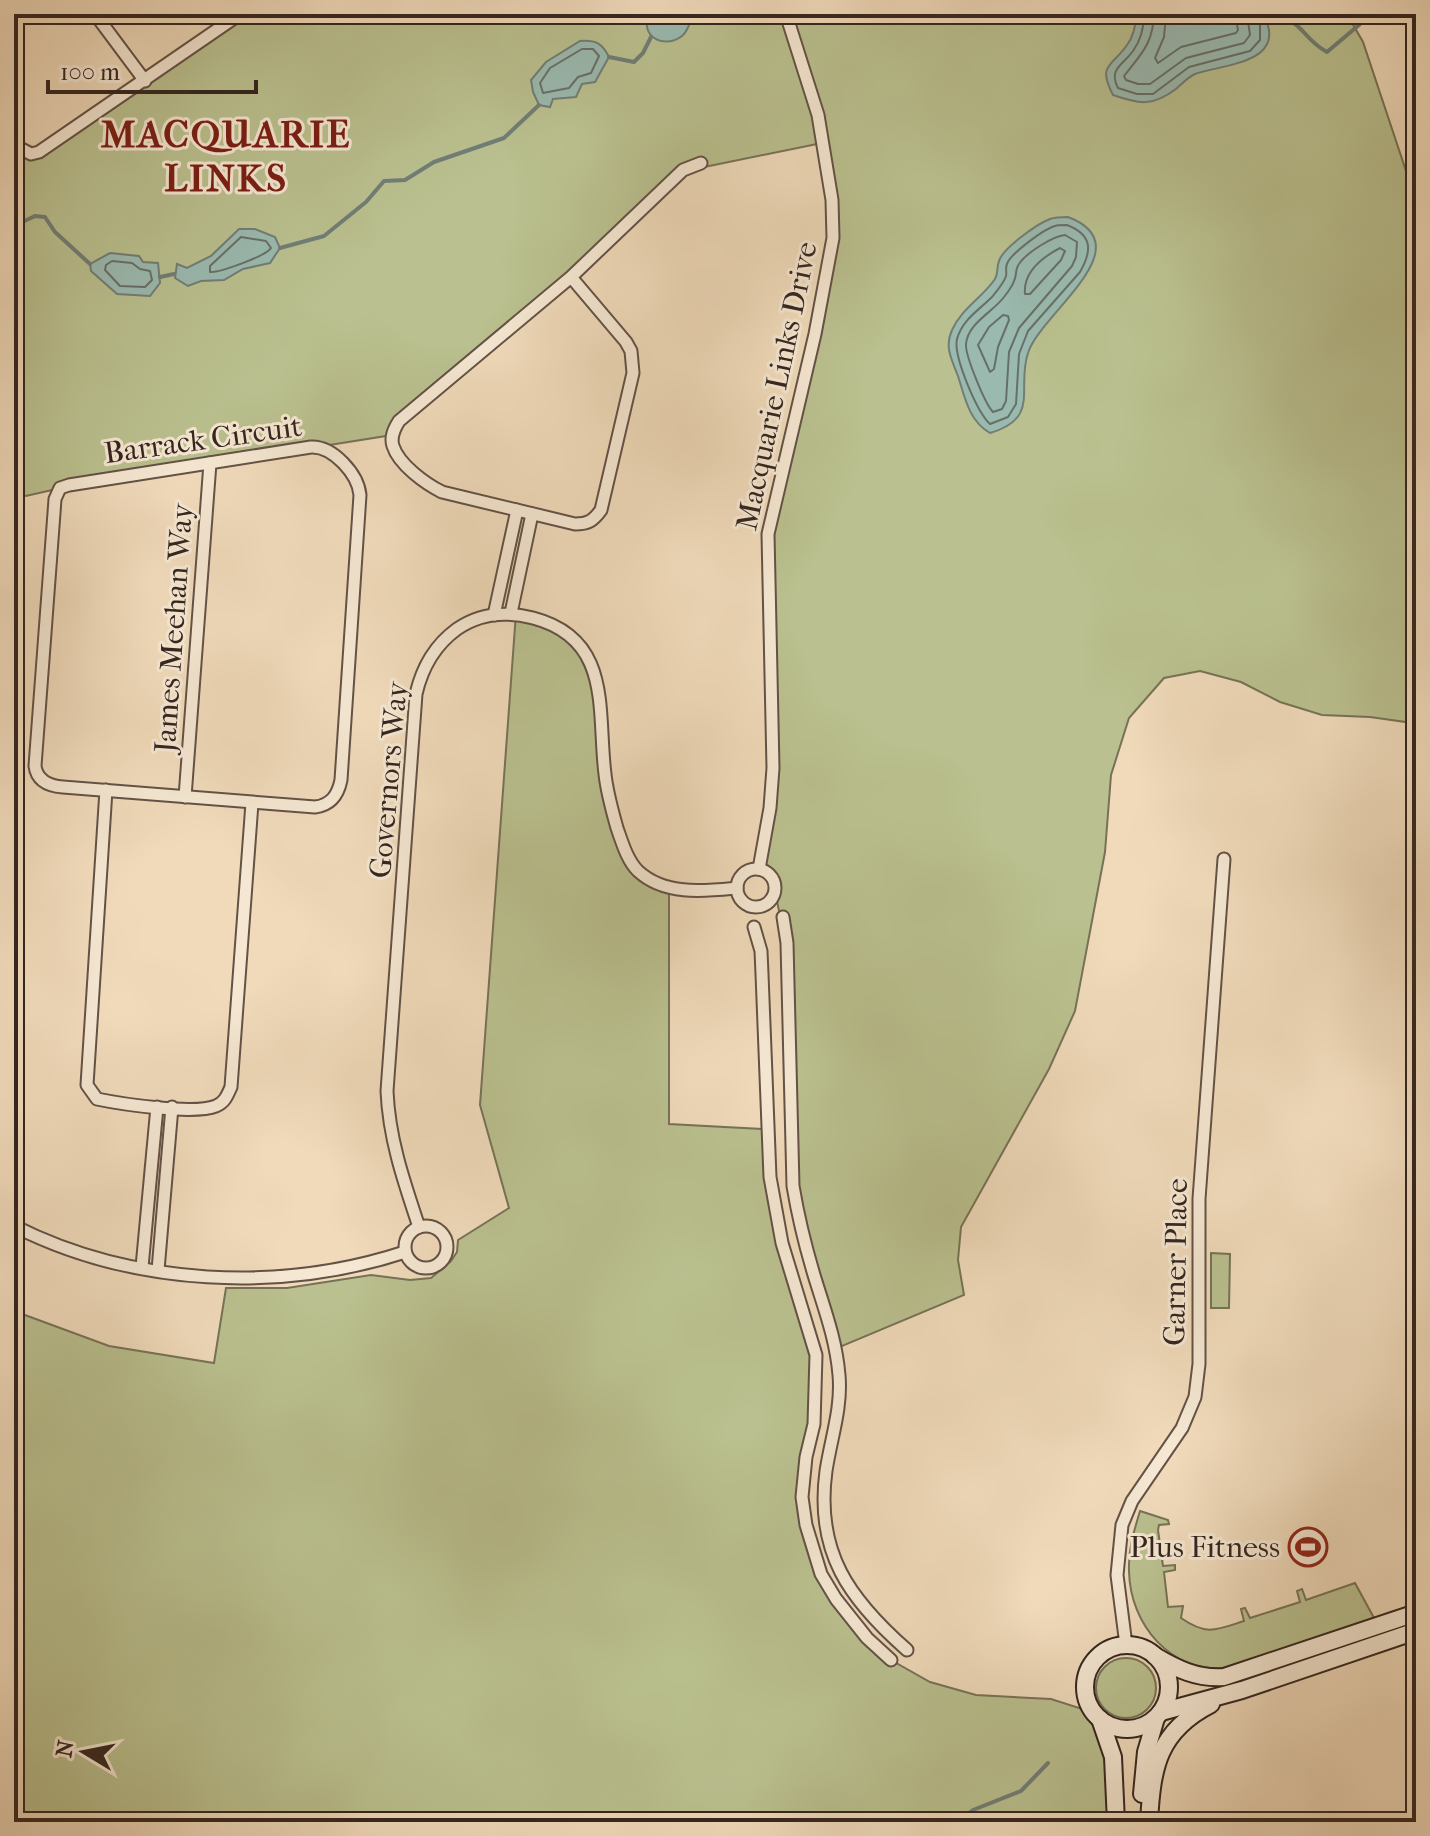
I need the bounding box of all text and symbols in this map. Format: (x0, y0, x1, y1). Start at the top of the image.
scale bar (48, 44, 256, 94)
text: 100 m (60, 58, 120, 86)
district label: MACQUARIE LINKS (101, 112, 351, 201)
street label: Macquarie Links Drive (729, 238, 825, 533)
street label: Barrack Circuit (102, 409, 304, 471)
street label: James Meehan Way (148, 501, 200, 756)
street label: Governors Way (363, 679, 415, 880)
street label: Garner Place (1157, 1178, 1195, 1346)
sports icon: Plus Fitness (1287, 1526, 1329, 1568)
place label: Plus Fitness (1130, 1530, 1280, 1565)
north arrow (44, 1712, 124, 1792)
text: N (51, 1738, 80, 1759)

